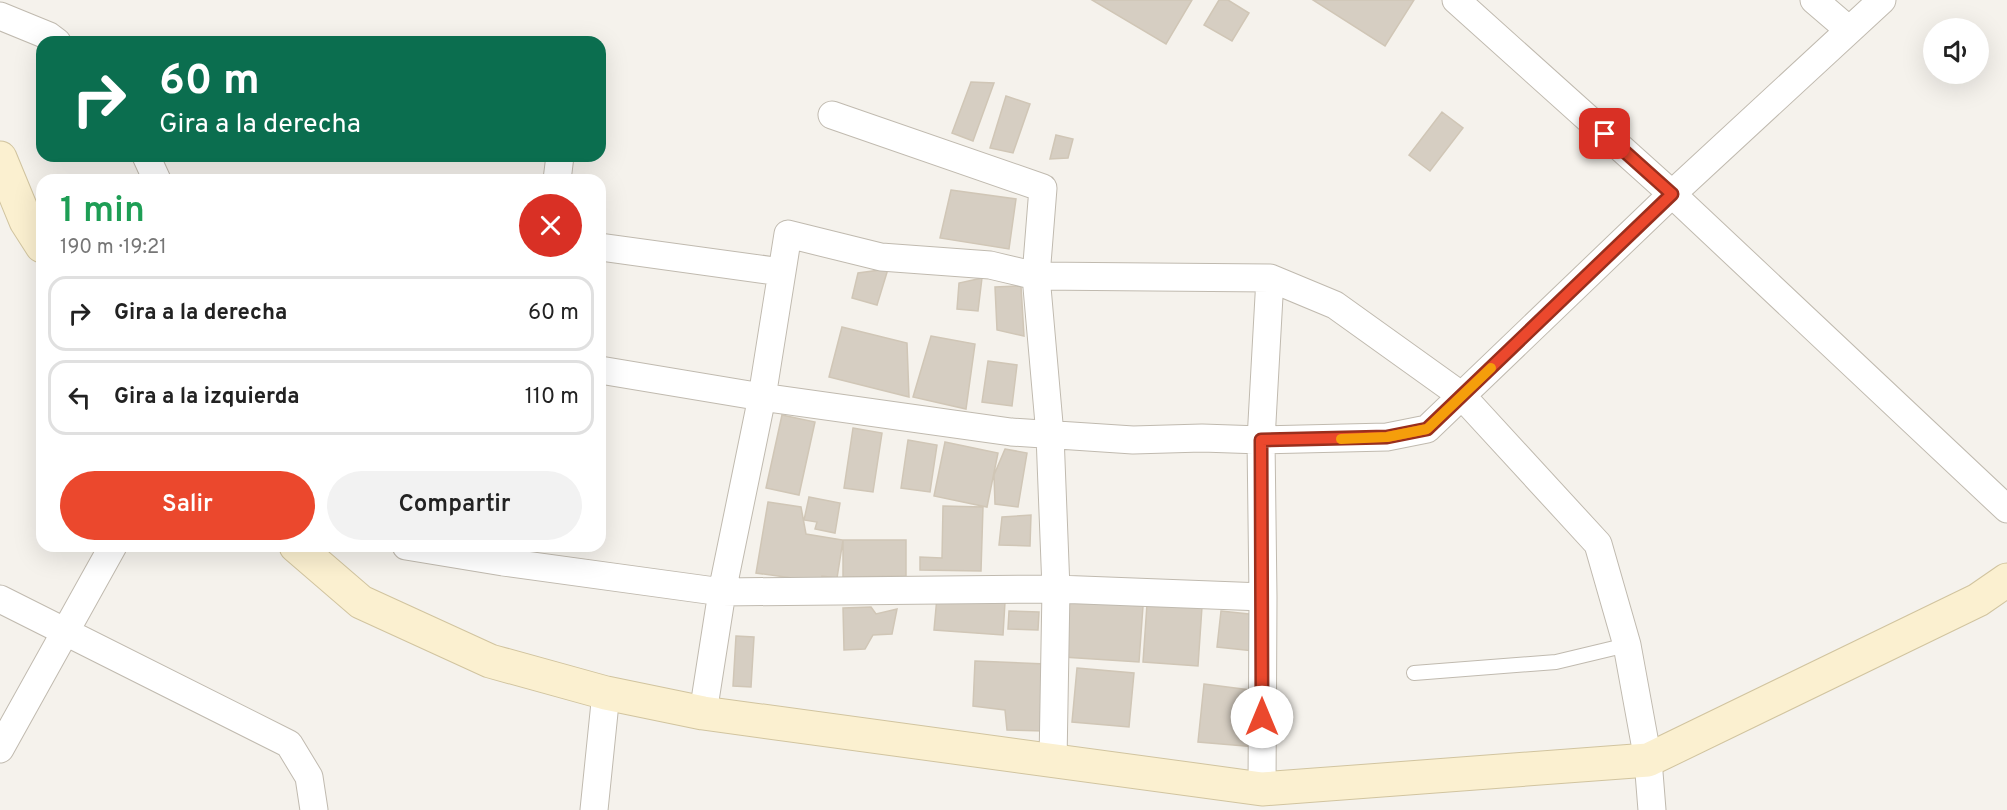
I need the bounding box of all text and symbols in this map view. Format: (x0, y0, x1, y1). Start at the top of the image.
map controls (1923, 18, 1989, 84)
button: sound (1923, 18, 1989, 84)
text: 60 m (159, 56, 260, 109)
icon: right (60, 60, 138, 138)
text: Gira a la derecha (159, 108, 361, 142)
pin (1579, 108, 1630, 159)
icon: arrive (1588, 117, 1621, 150)
text: 1 min (60, 189, 145, 235)
button: close (519, 194, 582, 257)
text: 190 m · 19:21 (60, 235, 167, 261)
icon: right (63, 297, 96, 330)
text: Gira a la derecha (114, 300, 287, 327)
text: 60 m (528, 300, 579, 327)
icon: left (63, 381, 96, 414)
text: Gira a la izquierda (114, 384, 300, 411)
text: 110 m (525, 384, 579, 411)
button: Salir (60, 471, 315, 540)
button: Compartir (327, 471, 582, 540)
position arrow (1230, 685, 1294, 749)

